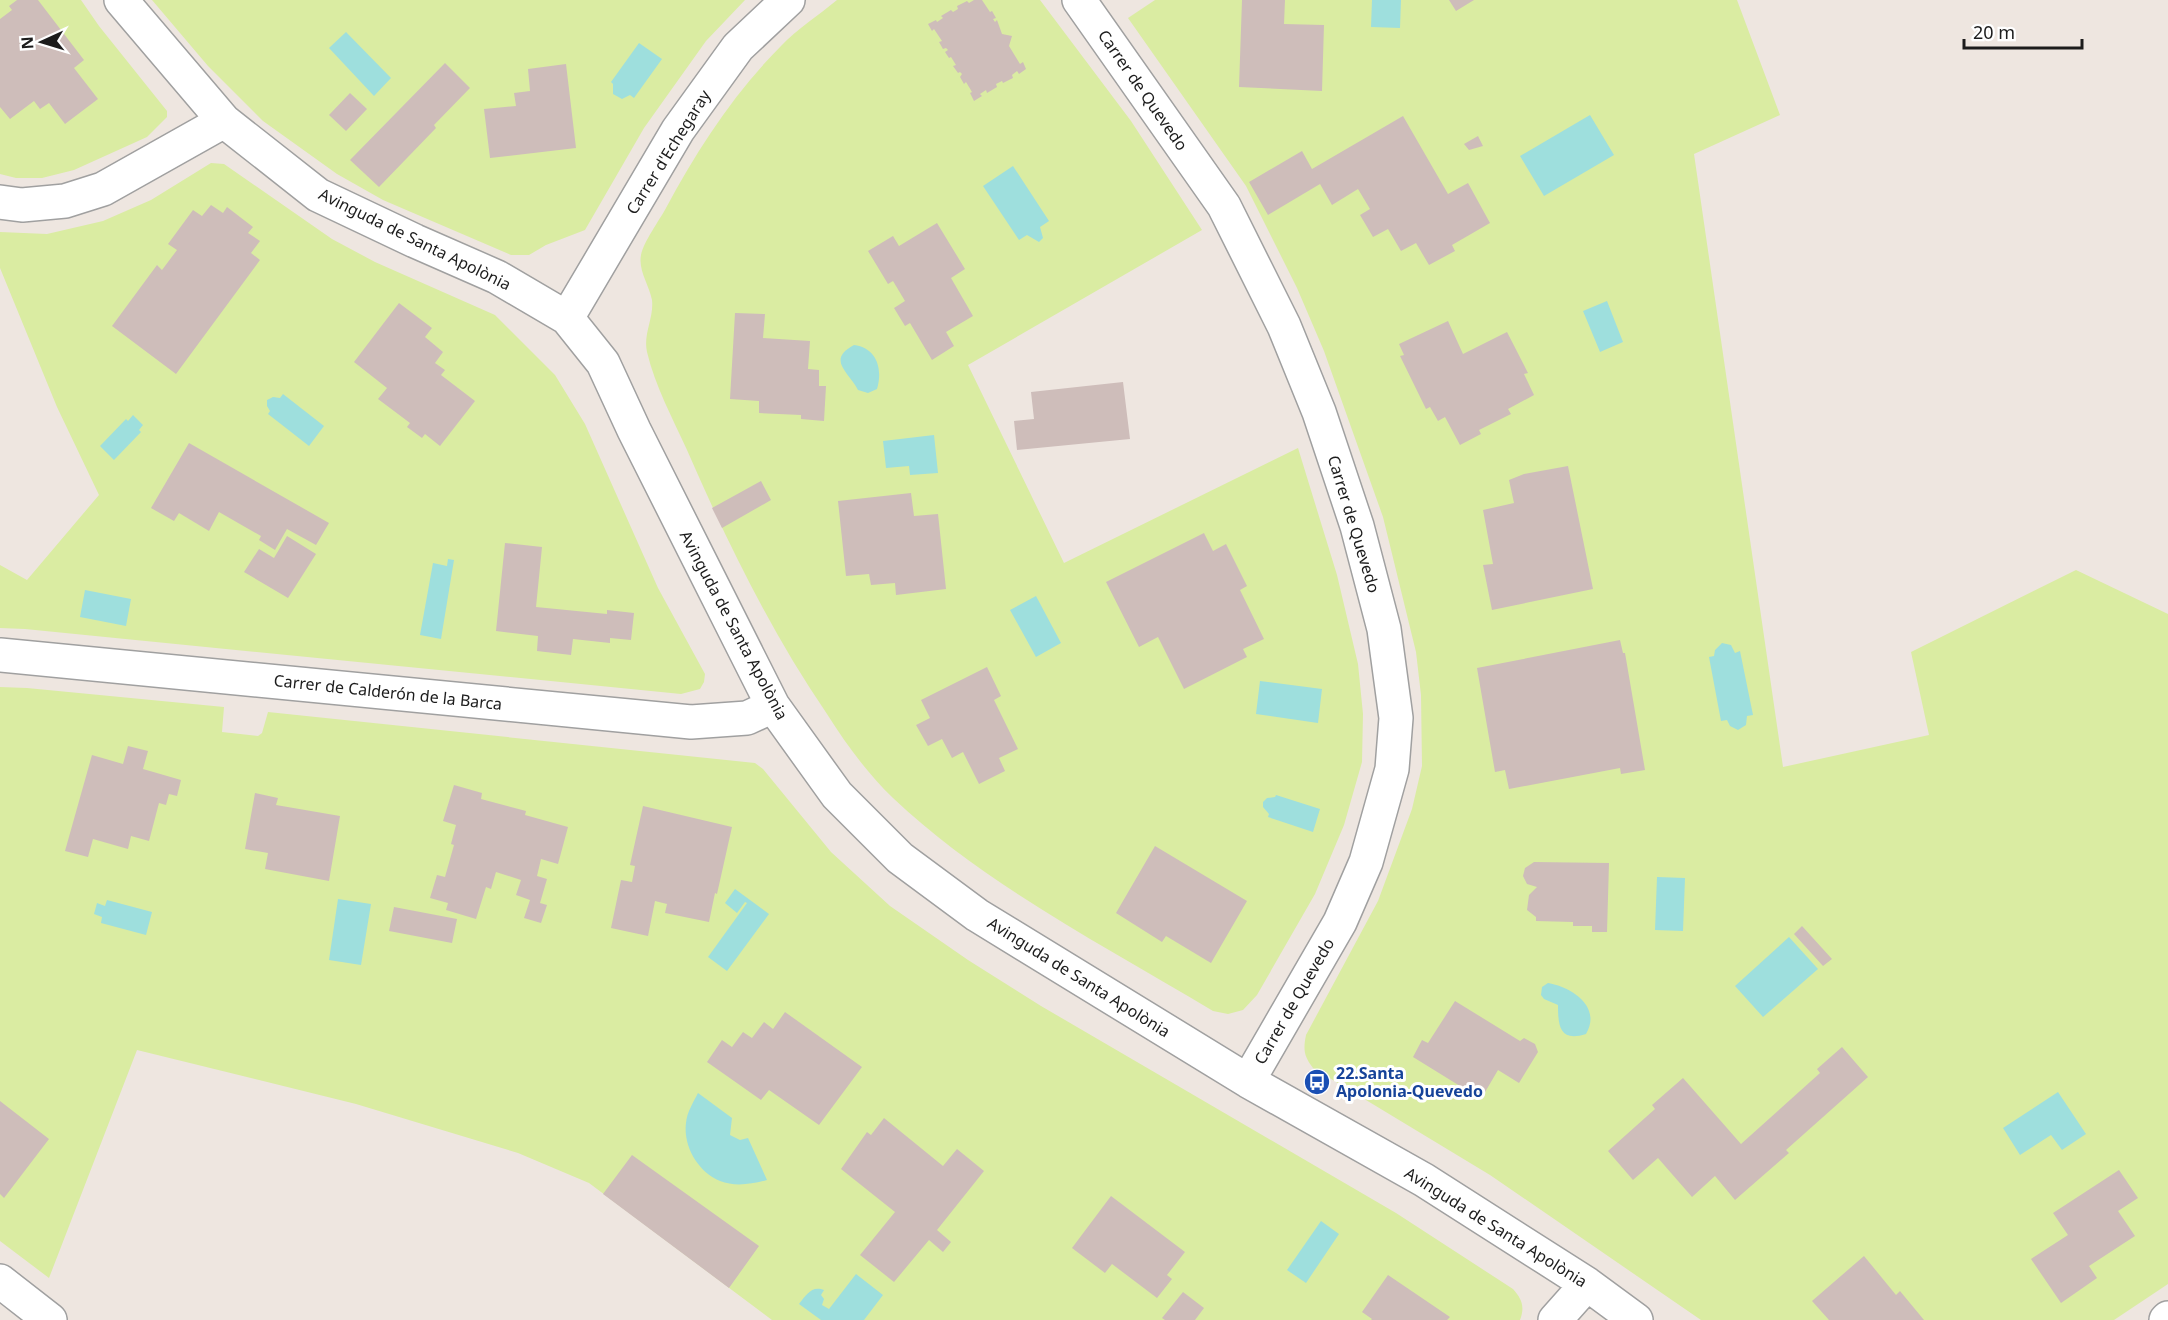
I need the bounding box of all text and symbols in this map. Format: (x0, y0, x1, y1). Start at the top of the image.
north arrow (12, 12, 72, 72)
scale bar (1964, 12, 2082, 50)
text: 20 m (1973, 20, 2015, 44)
street label: Carrer de Quevedo (1093, 25, 1193, 155)
text: N (16, 36, 38, 50)
street label: Carrer d'Echegaray (621, 85, 716, 218)
street label: Avinguda de Santa Apolònia (315, 183, 515, 295)
street label: Carrer de Quevedo (1323, 453, 1385, 595)
street label: Avinguda de Santa Apolònia (675, 527, 793, 723)
street label: Carrer de Calderón de la Barca (273, 669, 503, 715)
street label: Avinguda de Santa Apolònia (984, 912, 1174, 1042)
street label: Carrer de Quevedo (1249, 934, 1339, 1068)
place label: 22.Santa Apolonia-Quevedo (1336, 1062, 1483, 1102)
bus stop icon: 22.Santa Apolonia-Quevedo (1302, 1067, 1332, 1097)
street label: Avinguda de Santa Apolònia (1401, 1162, 1591, 1292)

